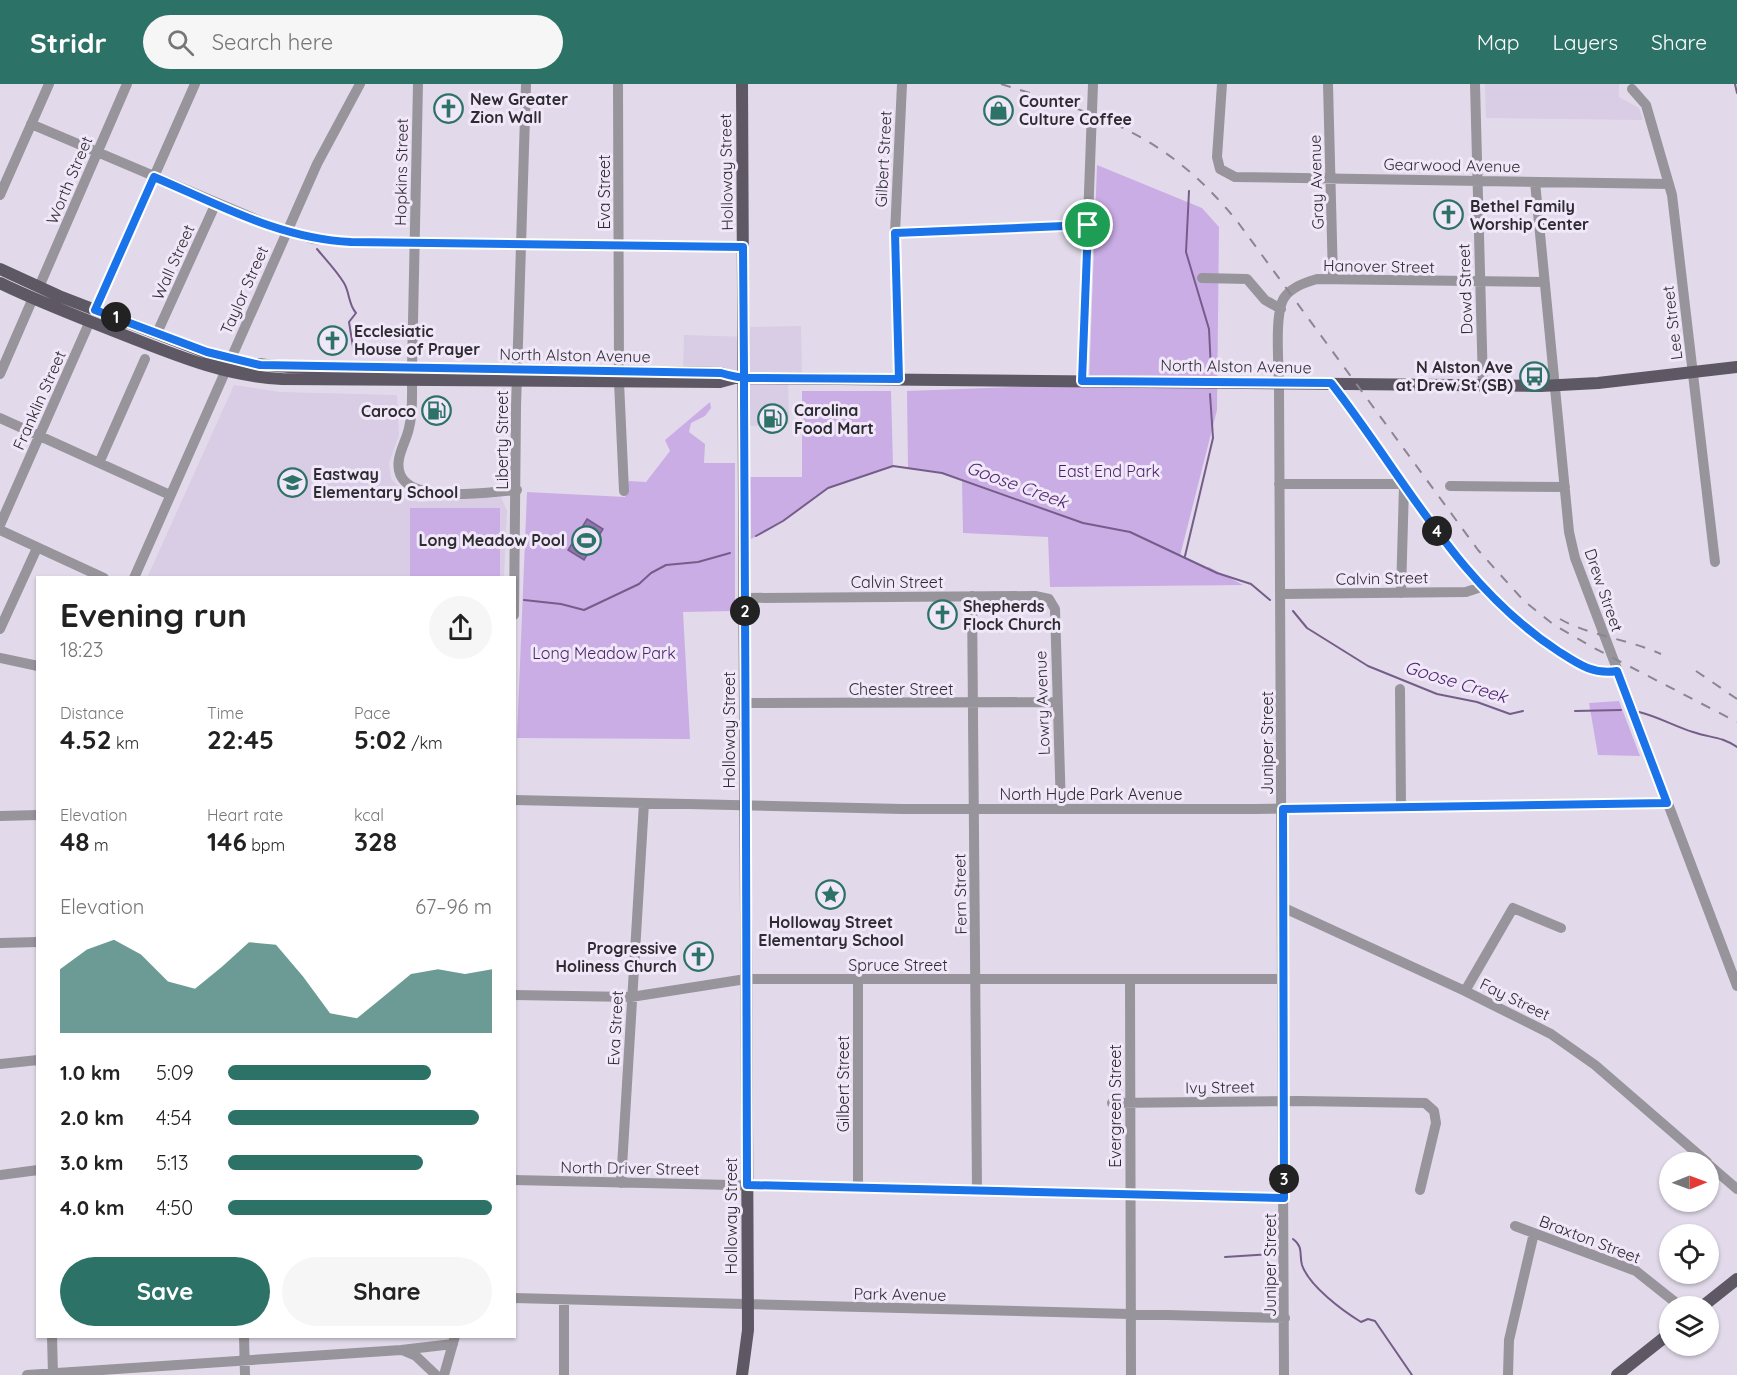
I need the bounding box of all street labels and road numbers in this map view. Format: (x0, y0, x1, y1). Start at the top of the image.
street label: Gilbert Street (870, 110, 896, 208)
street label: Holloway Street (715, 113, 737, 231)
street label: Hopkins Street (390, 118, 412, 226)
street label: Worth Street (41, 133, 97, 227)
street label: Gray Avenue (1304, 134, 1328, 230)
street label: Eva Street (594, 154, 614, 230)
street label: Gearwood Avenue (1383, 154, 1521, 176)
street label: Wall Street (147, 221, 199, 303)
street label: Taylor Street (216, 243, 272, 337)
street label: Dowd Street (1453, 243, 1477, 335)
street label: Hanover Street (1323, 255, 1435, 277)
street label: Lee Street (1658, 285, 1686, 361)
street label: North Alston Avenue (499, 344, 651, 366)
street label: Franklin Street (8, 347, 70, 453)
street label: North Alston Avenue (1160, 355, 1312, 377)
street label: Liberty Street (492, 390, 512, 490)
street label: Drew Street (1580, 546, 1628, 634)
street label: Calvin Street (1336, 567, 1428, 589)
street label: Calvin Street (851, 572, 943, 592)
street label: Lowry Avenue (1030, 650, 1054, 756)
street label: Holloway Street (719, 671, 739, 789)
street label: Chester Street (849, 679, 953, 699)
street label: Juniper Street (1257, 691, 1277, 795)
street label: North Hyde Park Avenue (1000, 784, 1182, 804)
street label: Fern Street (949, 853, 971, 935)
street label: Spruce Street (848, 955, 948, 975)
street label: Fay Street (1477, 973, 1553, 1025)
street label: Eva Street (603, 990, 627, 1066)
street label: Gilbert Street (833, 1036, 853, 1132)
street label: Evergreen Street (1105, 1044, 1125, 1168)
street label: Ivy Street (1185, 1076, 1255, 1098)
street label: North Driver Street (560, 1157, 700, 1179)
street label: Holloway Street (721, 1157, 741, 1275)
street label: Braxton Street (1536, 1210, 1644, 1268)
street label: Juniper Street (1260, 1213, 1280, 1317)
street label: Park Avenue (853, 1283, 947, 1305)

